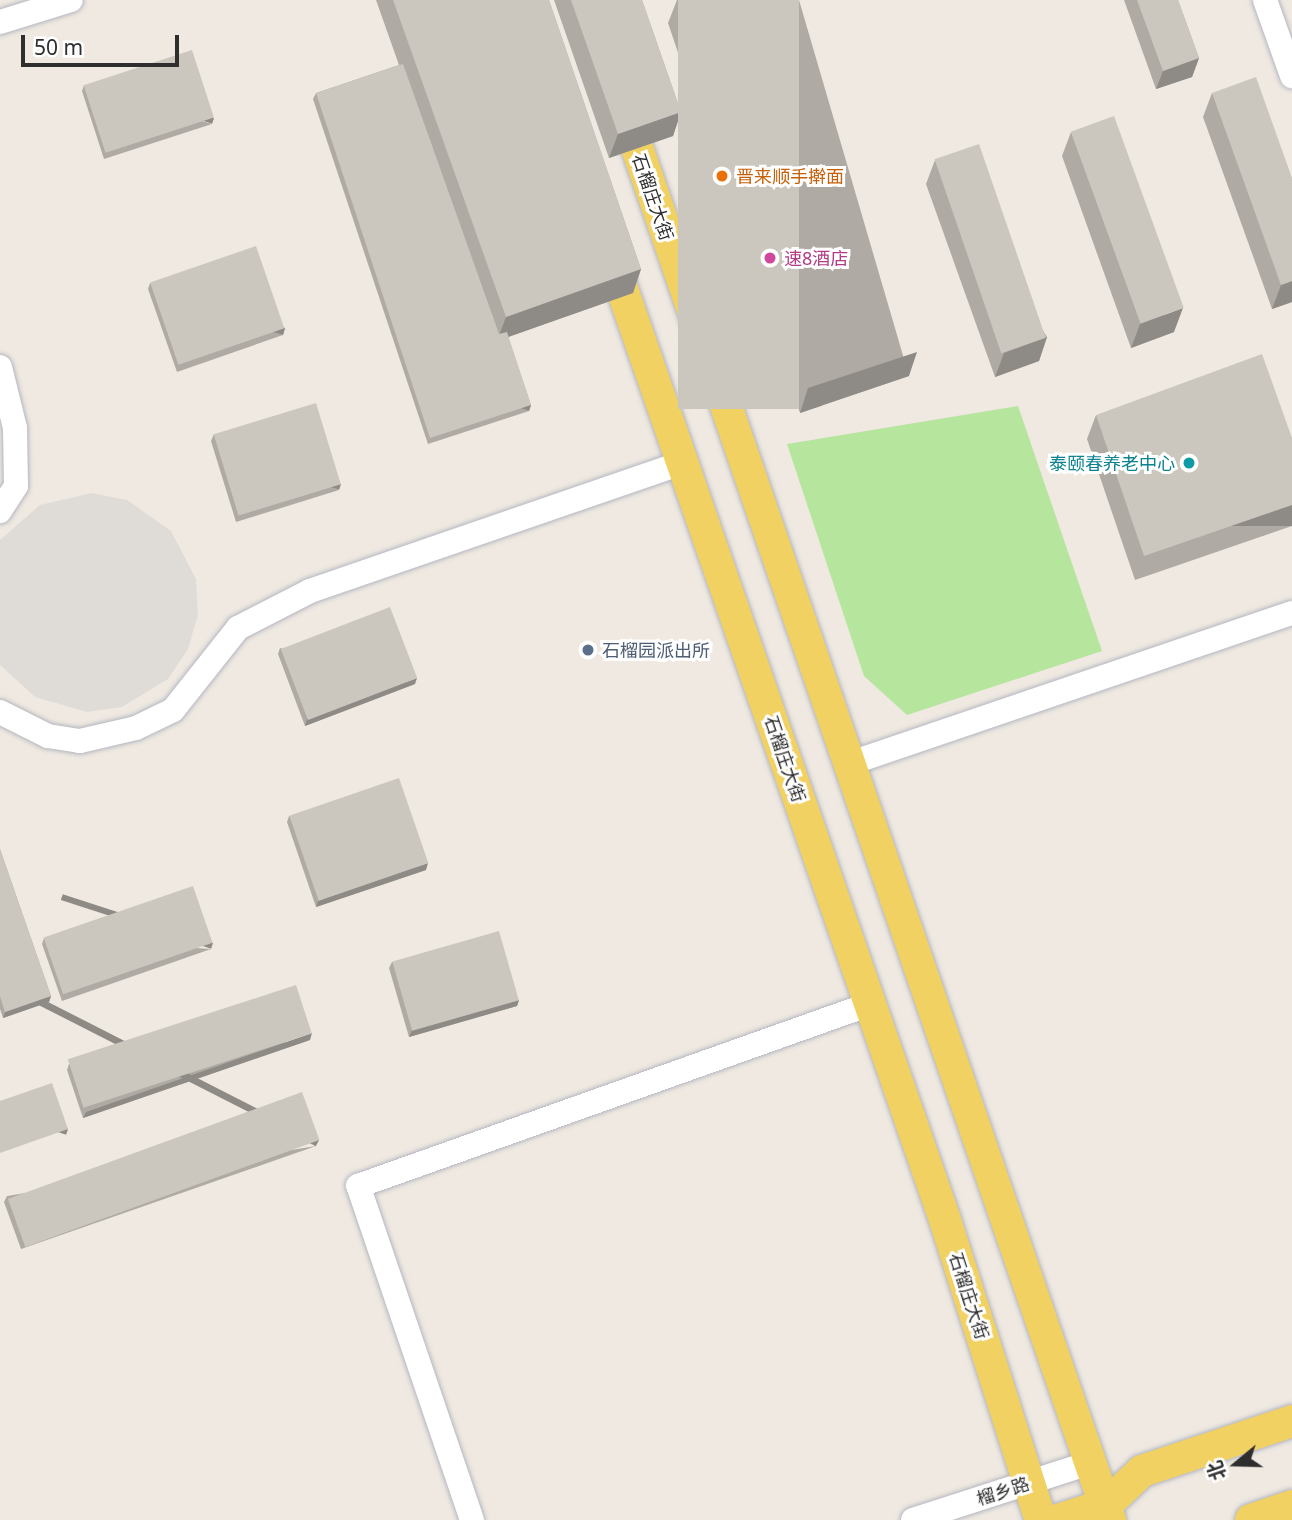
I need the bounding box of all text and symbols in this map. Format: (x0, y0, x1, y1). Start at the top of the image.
scale bar (24, 21, 182, 65)
text: 50 m (34, 33, 83, 61)
street label: 石榴庄大街 (628, 151, 678, 243)
place label: 晋来顺手擀面 (736, 165, 844, 187)
marker: 晋来顺手擀面 (714, 168, 730, 184)
place label: 速8酒店 (784, 247, 848, 269)
marker: 速8酒店 (762, 250, 778, 266)
place label: 泰颐春养老中心 (1049, 452, 1175, 474)
marker: 泰颐春养老中心 (1181, 455, 1197, 471)
place label: 石榴园派出所 (602, 639, 710, 661)
marker: 石榴园派出所 (580, 642, 596, 658)
street label: 石榴庄大街 (760, 713, 810, 805)
street label: 石榴庄大街 (945, 1250, 993, 1342)
north arrow (1201, 1429, 1271, 1499)
text: 北 (1201, 1458, 1232, 1484)
street label: 榴乡路 (974, 1472, 1032, 1510)

